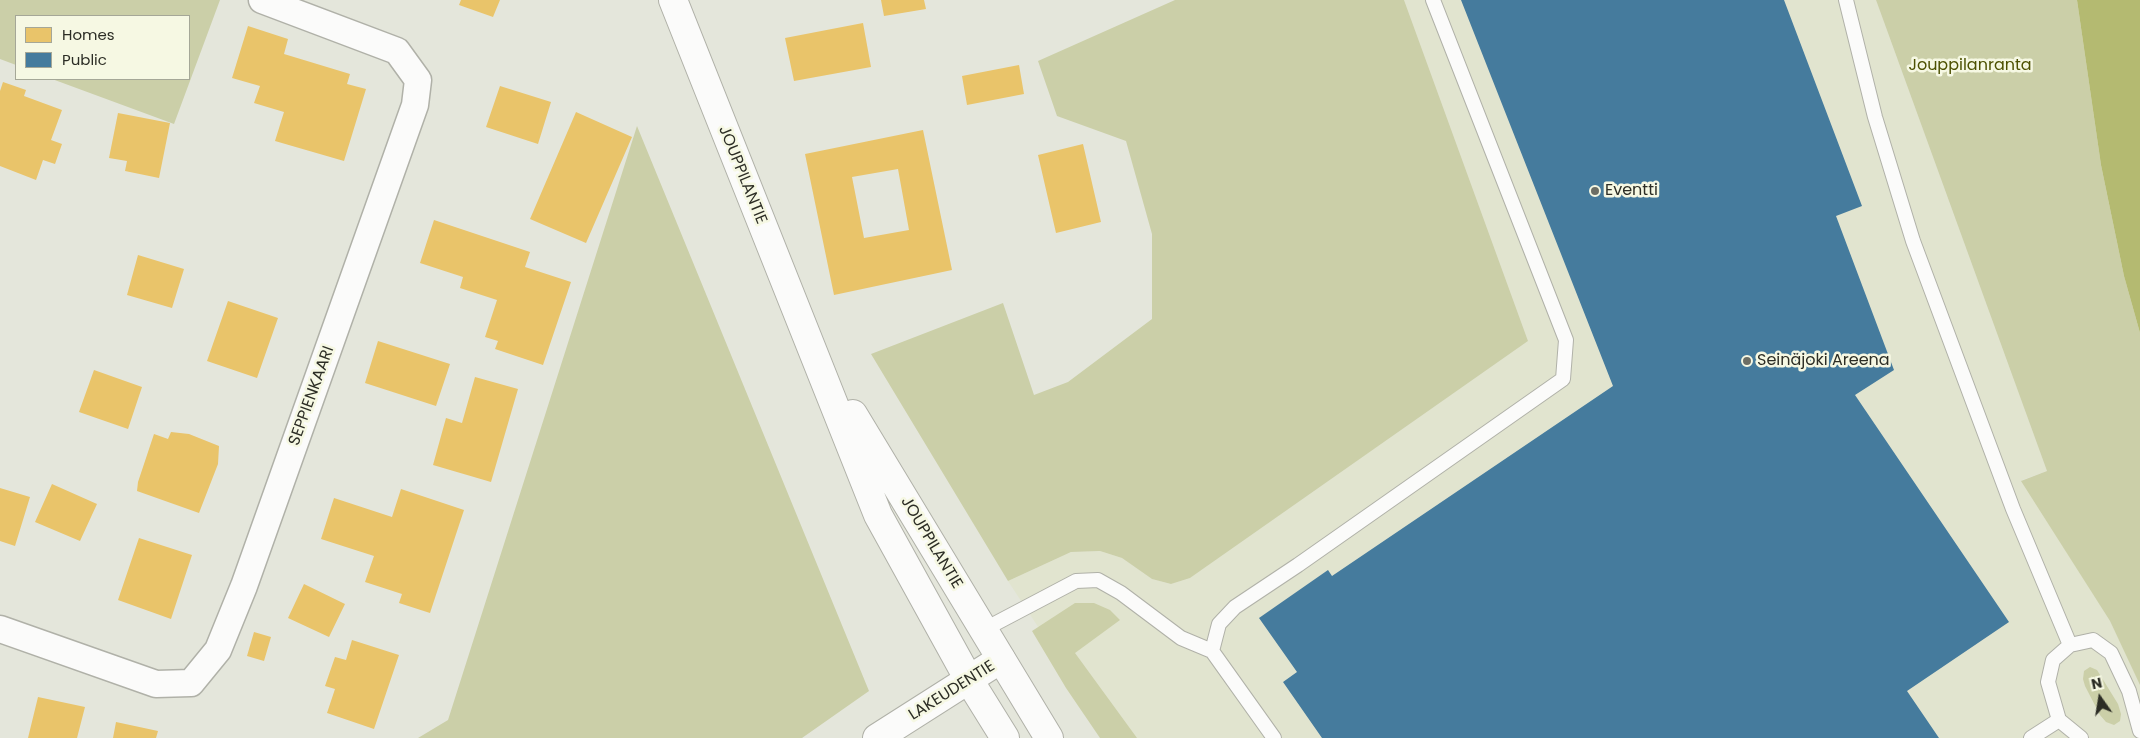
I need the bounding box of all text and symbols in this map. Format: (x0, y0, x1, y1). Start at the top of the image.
legend (15, 15, 190, 80)
text: Homes (62, 24, 115, 45)
text: Public (62, 49, 107, 70)
park label: Jouppilanranta (1908, 56, 2032, 76)
street label: JOUPPILANTIE (714, 123, 770, 227)
place label: Eventti (1605, 181, 1658, 201)
marker: Eventti (1589, 185, 1601, 197)
street label: SEPPIENKAARI (285, 344, 339, 448)
place label: Seinäjoki Areena (1757, 351, 1890, 371)
marker: Seinäjoki Areena (1741, 355, 1753, 367)
street label: JOUPPILANTIE (896, 493, 966, 593)
street label: LAKEUDENTIE (905, 657, 999, 725)
text: N (2089, 672, 2104, 694)
north arrow (2075, 673, 2125, 723)

